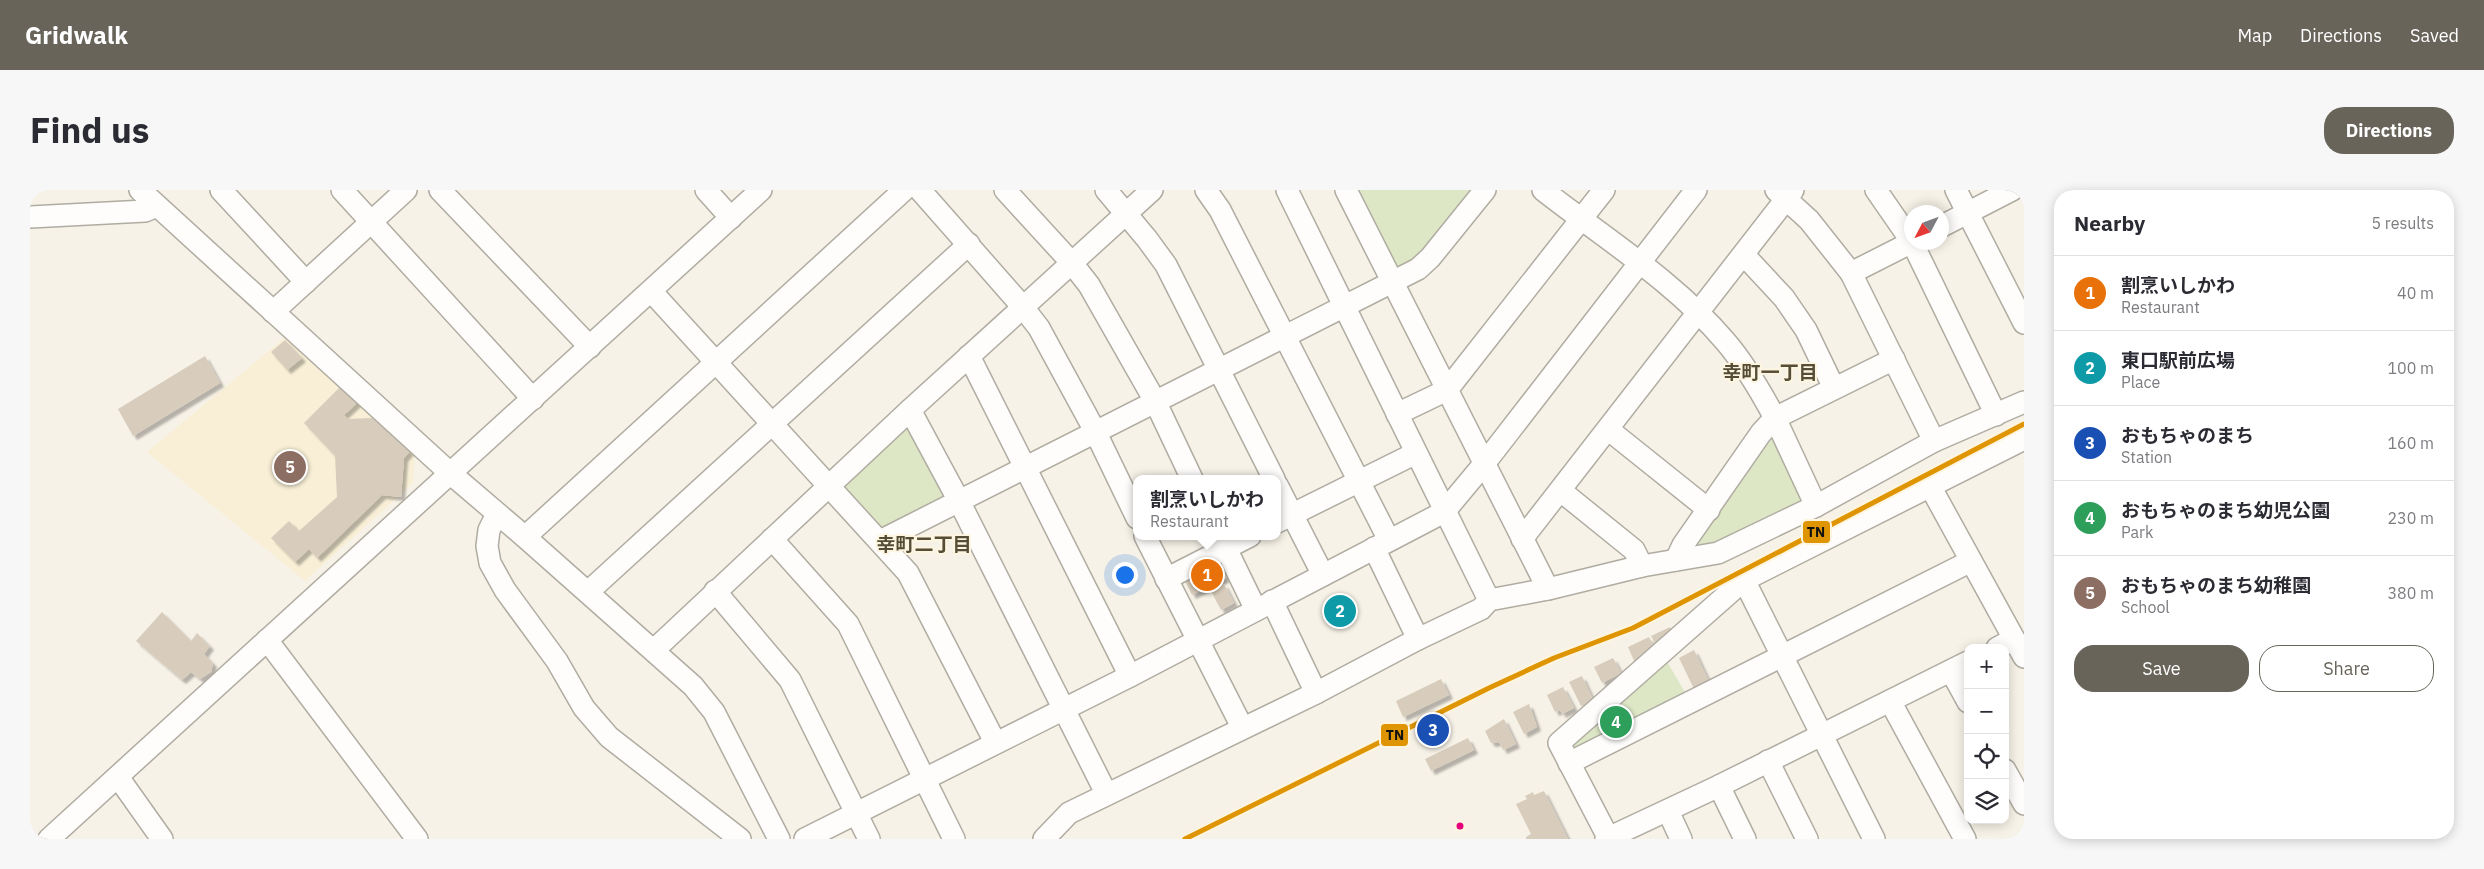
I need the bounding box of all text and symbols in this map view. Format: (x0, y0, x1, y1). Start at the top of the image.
text: Gridwalk (25, 19, 128, 51)
text: Map (2237, 24, 2272, 47)
text: Directions (2300, 24, 2382, 47)
text: Saved (2410, 24, 2459, 47)
text: Find us (30, 107, 149, 153)
button: Directions (2324, 107, 2454, 154)
north arrow (1904, 205, 1949, 250)
text: Nearby (2074, 209, 2145, 237)
text: 5 results (2371, 213, 2434, 233)
text: 割烹いしかわ (2121, 273, 2235, 297)
text: 1 (2085, 283, 2095, 303)
text: 40 m (2397, 283, 2434, 303)
text: Restaurant (2121, 297, 2200, 317)
text: 東口駅前広場 (2121, 348, 2235, 372)
text: 2 (2085, 358, 2095, 378)
text: 100 m (2387, 358, 2434, 378)
district label: 幸町一丁目 (1722, 360, 1818, 384)
text: Place (2121, 372, 2160, 392)
text: おもちゃのまち (2121, 423, 2254, 447)
text: 3 (2085, 433, 2095, 453)
text: 160 m (2387, 433, 2434, 453)
text: Station (2121, 447, 2172, 467)
pin: 5 (274, 448, 306, 486)
popup (1133, 475, 1281, 540)
text: 割烹いしかわ (1150, 487, 1264, 511)
text: おもちゃのまち幼児公園 (2121, 498, 2330, 522)
text: 4 (2085, 508, 2095, 528)
text: 230 m (2387, 508, 2434, 528)
text: Restaurant (1150, 511, 1229, 531)
line badge: TN (1802, 520, 1831, 544)
text: Park (2121, 522, 2153, 542)
text: TN (1807, 523, 1825, 541)
district label: 幸町二丁目 (876, 532, 972, 556)
pin: 1 (1191, 556, 1223, 594)
your location (1112, 562, 1138, 588)
text: おもちゃのまち幼稚園 (2121, 573, 2311, 597)
text: 5 (2085, 583, 2095, 603)
text: 380 m (2387, 583, 2434, 603)
pin: 2 (1324, 592, 1356, 630)
text: School (2121, 597, 2170, 617)
map controls (1964, 644, 2009, 824)
button: + (1964, 644, 2009, 689)
button: Save (2074, 645, 2249, 692)
button: Share (2259, 645, 2434, 692)
button: − (1964, 689, 2009, 734)
pin: 4 (1600, 703, 1632, 741)
pin: 3 (1417, 711, 1449, 749)
line badge: TN (1380, 723, 1409, 747)
text: TN (1386, 726, 1404, 744)
button: locate (1964, 734, 2009, 779)
button: layers (1964, 779, 2009, 824)
unlabelled marker (1455, 821, 1465, 831)

